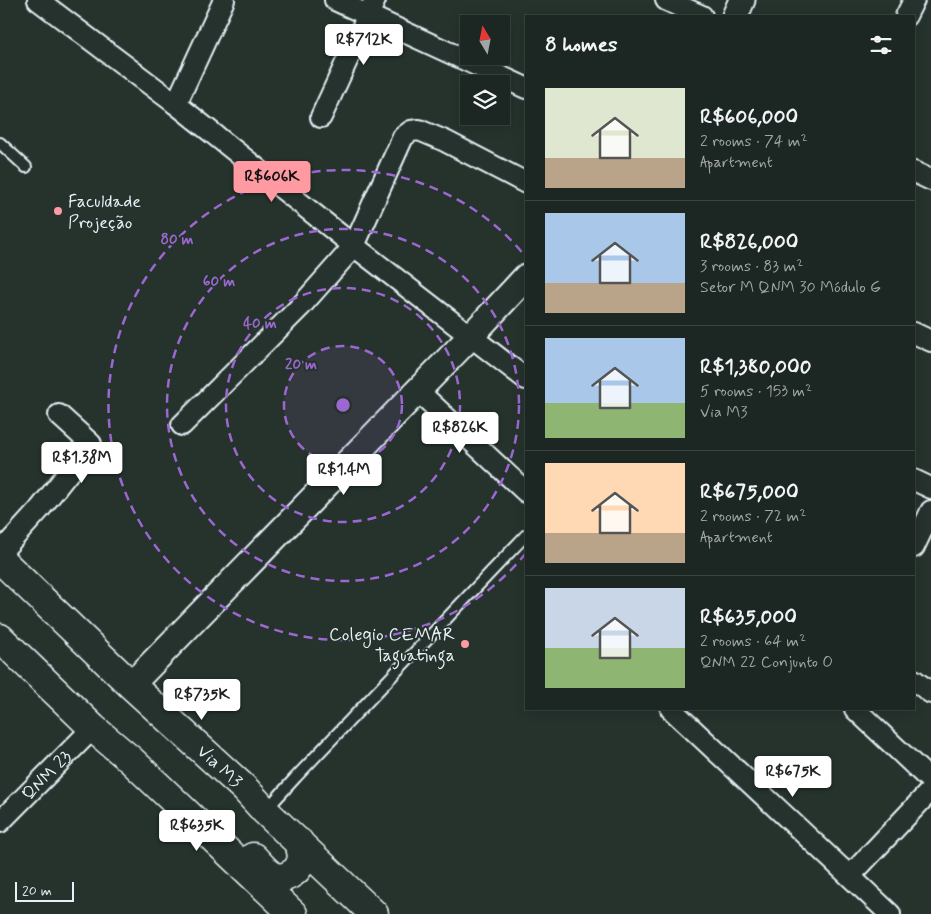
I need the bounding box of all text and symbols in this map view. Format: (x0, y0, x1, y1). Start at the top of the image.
north arrow (460, 15, 510, 65)
map controls (460, 15, 510, 125)
pin: R$712K (323, 23, 405, 66)
text: R$712K (336, 29, 392, 50)
text: 8 homes (545, 31, 617, 59)
icon: filters (867, 31, 895, 59)
button: layers (460, 75, 510, 125)
text: R$606,000 (700, 103, 798, 131)
icon: home (585, 108, 645, 168)
text: 2 rooms · 74 m² (700, 131, 808, 152)
text: Apartment (700, 152, 773, 173)
pin: R$606K (231, 160, 313, 203)
text: R$606K (245, 166, 299, 187)
place label: Faculdade Projeção (68, 190, 141, 235)
marker: Faculdade Projeção (52, 205, 64, 217)
text: R$826,000 (700, 228, 798, 256)
text: 80 m (160, 230, 194, 250)
icon: home (585, 233, 645, 293)
text: 3 rooms · 83 m² (700, 256, 803, 277)
text: 60 m (203, 272, 235, 292)
text: Setor M QNM 30 Módulo G (700, 277, 881, 298)
text: 40 m (243, 314, 277, 334)
text: R$1,380,000 (700, 353, 811, 381)
text: 20 m (285, 355, 317, 375)
icon: home (585, 358, 645, 418)
text: 5 rooms · 153 m² (700, 381, 812, 402)
centre of rings (334, 396, 352, 414)
text: Via M3 (700, 402, 747, 423)
pin: R$826K (419, 412, 501, 454)
text: R$826K (432, 417, 488, 438)
pin: R$1.38M (36, 442, 128, 484)
text: R$1.38M (52, 447, 112, 468)
pin: R$1.4M (303, 454, 385, 496)
text: R$1.4M (318, 459, 370, 480)
text: R$675,000 (700, 478, 799, 506)
icon: home (585, 483, 645, 543)
text: 2 rooms · 72 m² (700, 506, 806, 527)
text: Apartment (700, 527, 773, 548)
text: R$635,000 (700, 603, 797, 631)
icon: home (585, 608, 645, 668)
place label: Colegio CEMAR Taguatinga (329, 623, 456, 670)
text: 2 rooms · 64 m² (700, 631, 806, 652)
marker: Colegio CEMAR Taguatinga (459, 638, 471, 650)
text: QNM 22 Conjunto O (700, 652, 833, 673)
pin: R$735K (161, 678, 243, 721)
text: R$735K (174, 684, 230, 705)
street label: Via M3 (191, 740, 247, 794)
street label: QNM 23 (17, 745, 78, 806)
pin: R$675K (752, 756, 834, 798)
text: R$675K (765, 761, 821, 782)
pin: R$635K (156, 810, 238, 852)
text: R$635K (170, 815, 224, 836)
scale bar (15, 879, 74, 902)
text: 20 m (22, 882, 52, 900)

